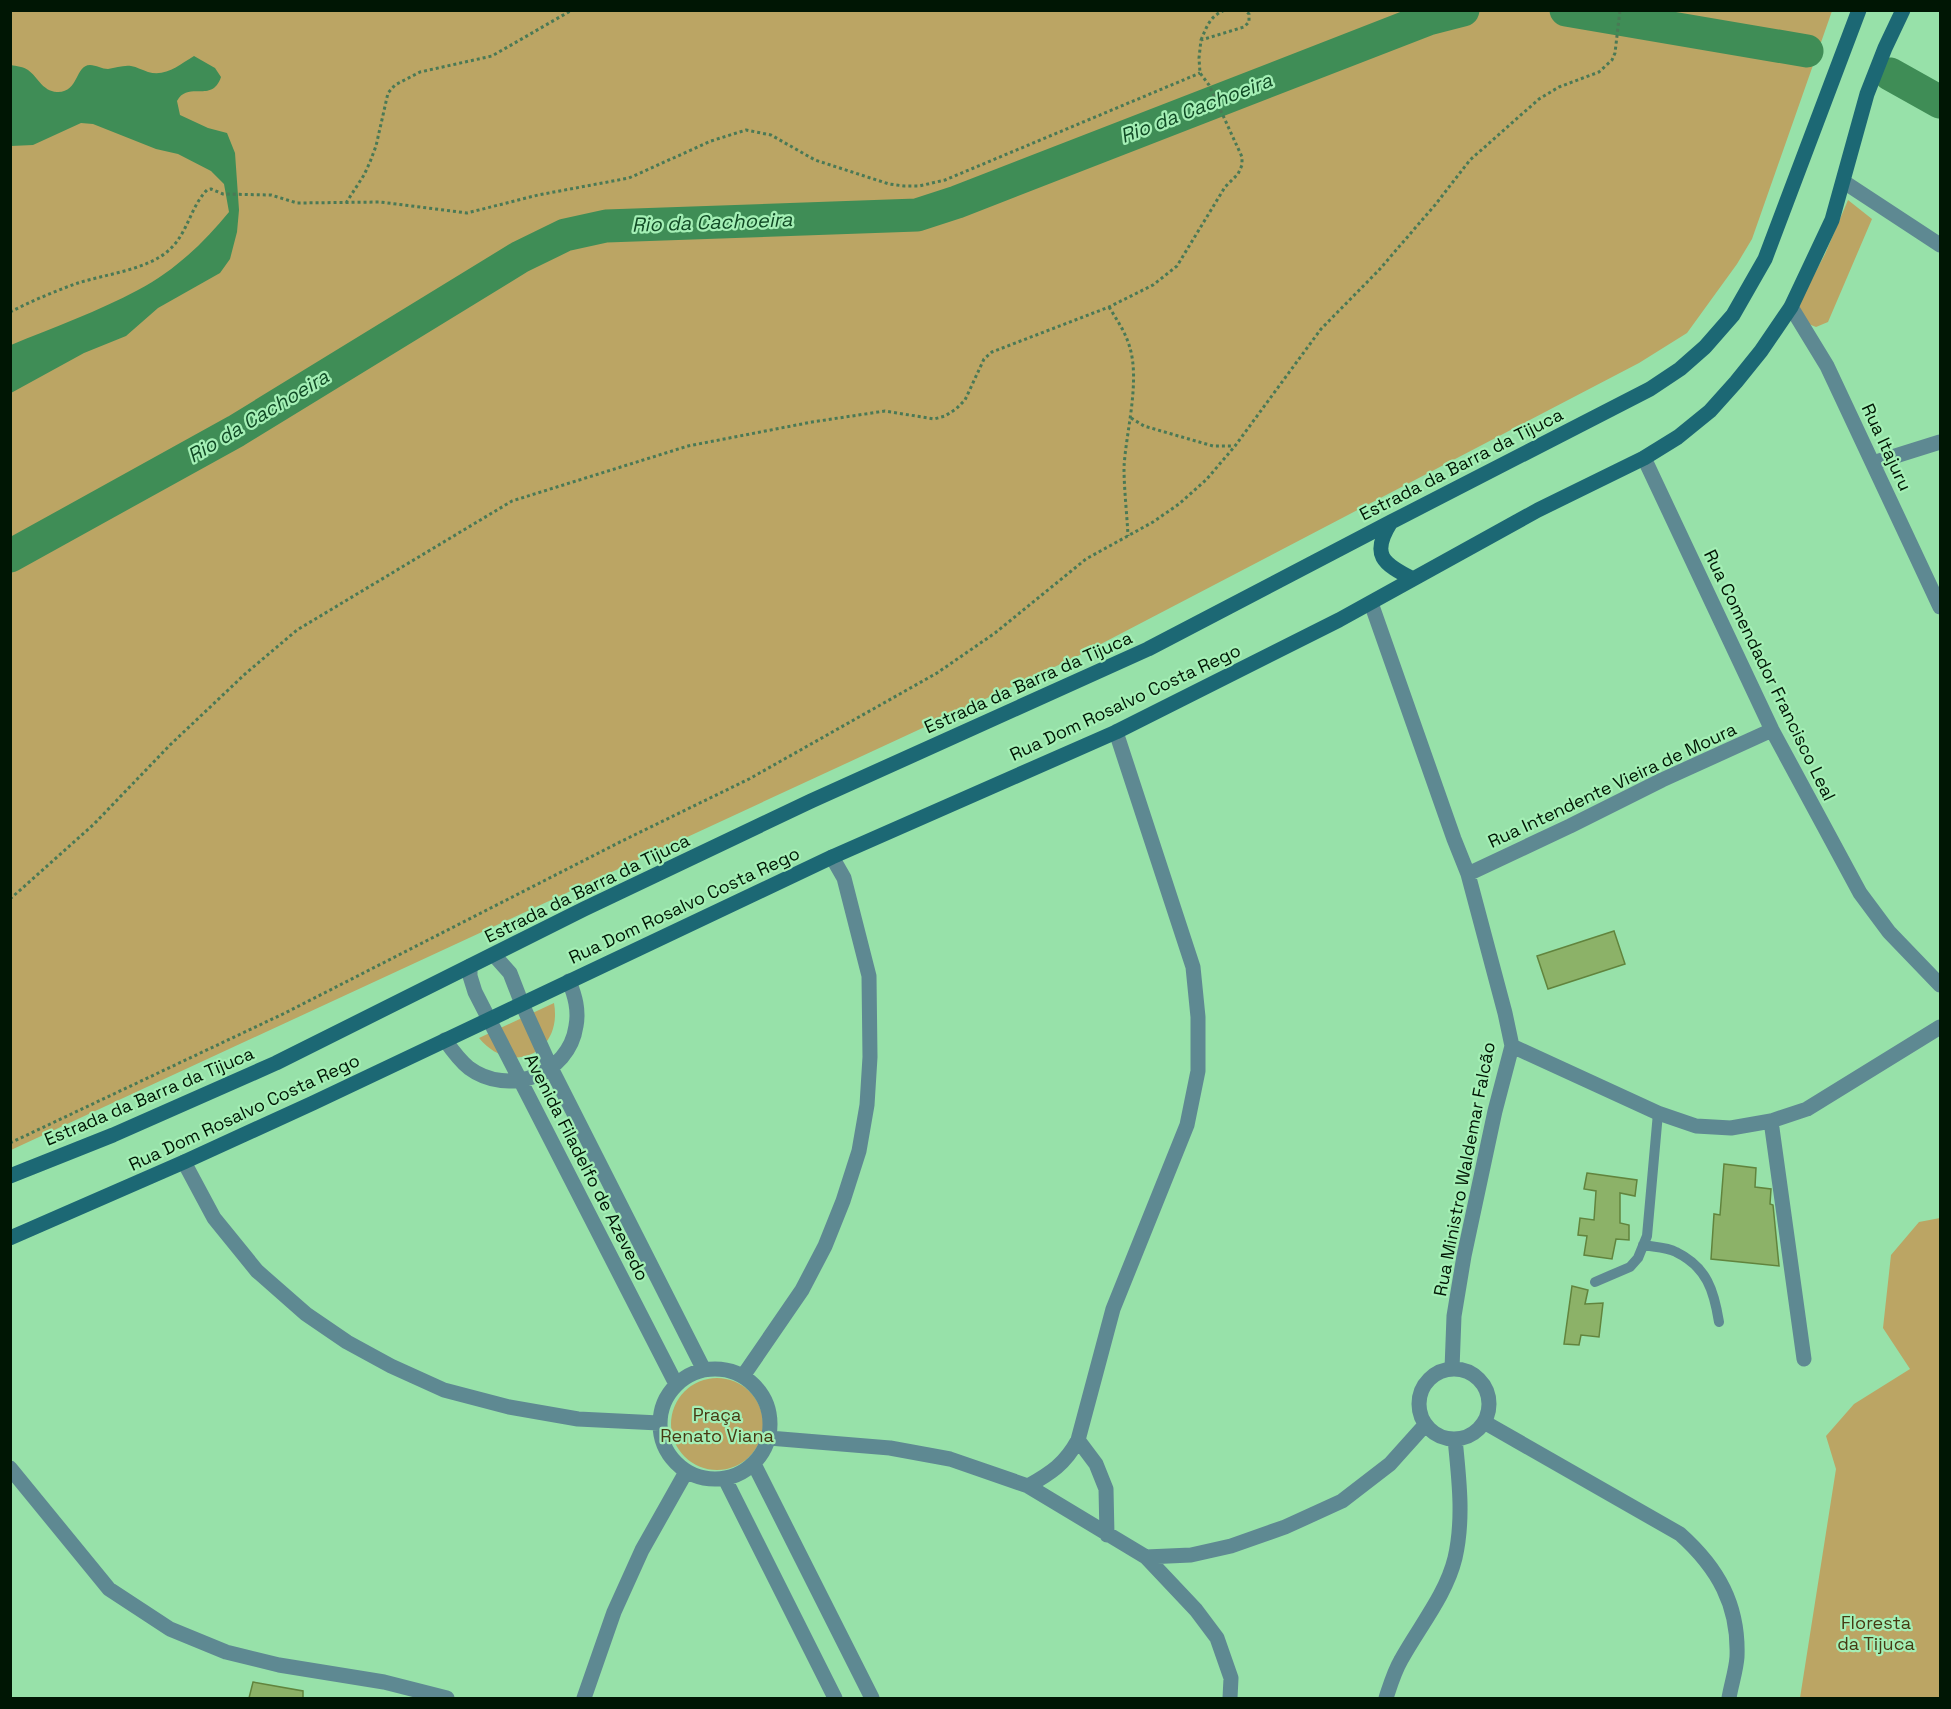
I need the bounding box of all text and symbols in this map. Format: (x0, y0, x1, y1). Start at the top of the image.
water label: Rio da Cachoeira (1116, 67, 1276, 149)
water label: Rio da Cachoeira (631, 206, 793, 238)
water label: Rio da Cachoeira (182, 363, 334, 469)
street label: Rua Itajuru (1857, 400, 1917, 494)
street label: Estrada da Barra da Tijuca (1355, 403, 1567, 525)
street label: Rua Comendador Francisco Leal (1699, 545, 1841, 805)
street label: Estrada da Barra da Tijuca (920, 626, 1136, 738)
street label: Rua Dom Rosalvo Costa Rego (1006, 638, 1244, 766)
street label: Rua Intendente Vieira de Moura (1484, 717, 1740, 853)
street label: Estrada da Barra da Tijuca (481, 828, 693, 948)
street label: Rua Dom Rosalvo Costa Rego (565, 841, 803, 969)
street label: Rua Ministro Waldemar Falcão (1428, 1040, 1500, 1298)
street label: Estrada da Barra da Tijuca (41, 1041, 257, 1151)
street label: Rua Dom Rosalvo Costa Rego (125, 1048, 363, 1176)
street label: Avenida Filadelfo de Azevedo (520, 1050, 654, 1284)
park label: Praça Renato Viana (660, 1403, 774, 1447)
park label: Floresta da Tijuca (1837, 1611, 1915, 1655)

